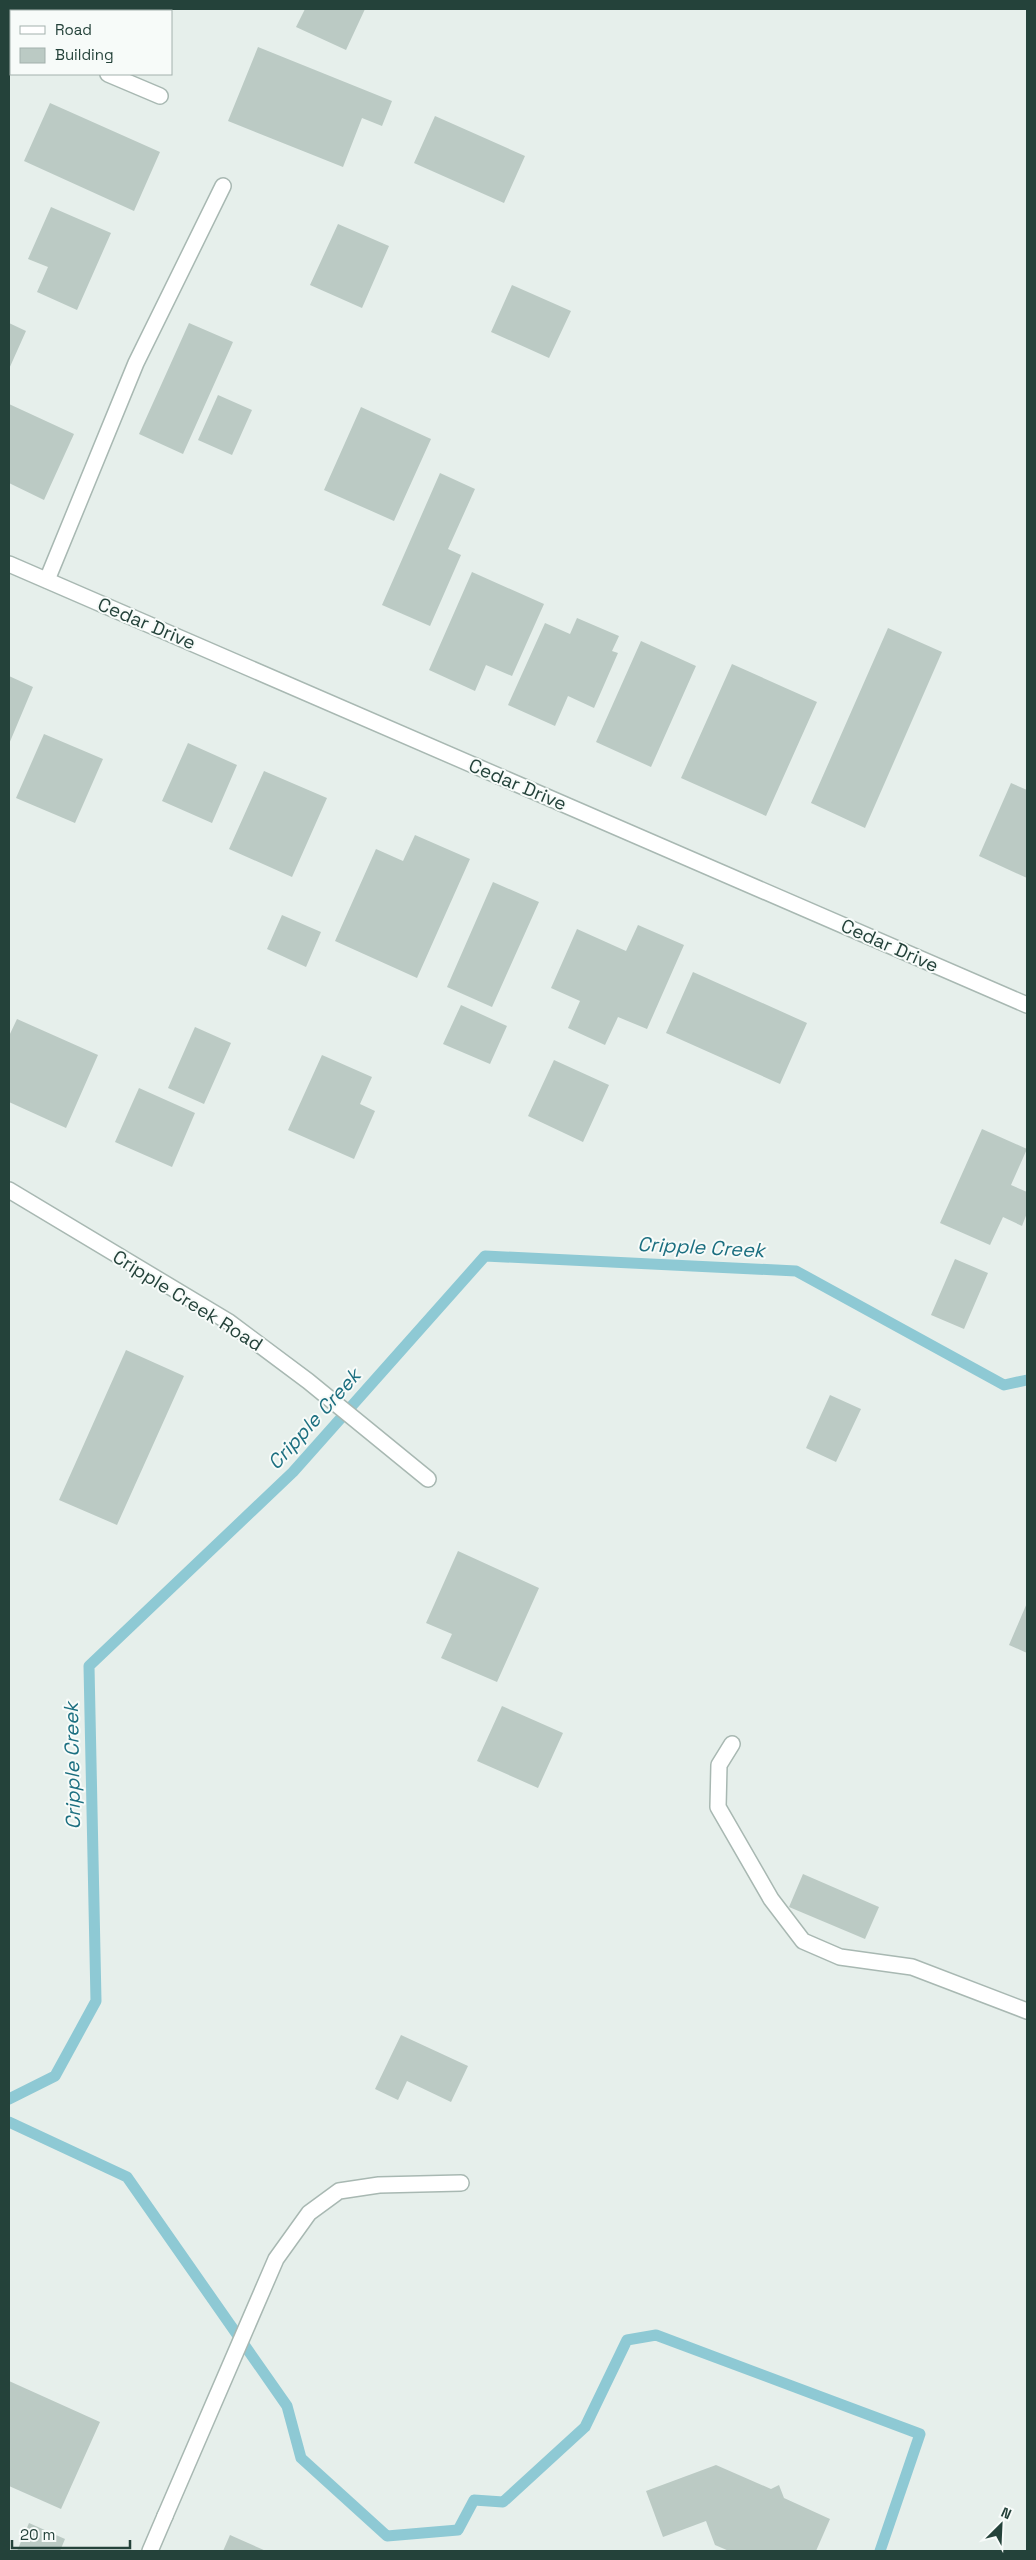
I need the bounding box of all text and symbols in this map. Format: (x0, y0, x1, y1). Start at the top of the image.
legend (10, 10, 172, 75)
text: Road (55, 20, 92, 39)
text: Building (55, 45, 114, 64)
street label: Cedar Drive (94, 592, 200, 655)
street label: Cedar Drive (465, 753, 571, 816)
street label: Cedar Drive (837, 913, 942, 978)
water label: Cripple Creek (637, 1231, 768, 1263)
street label: Cripple Creek Road (108, 1244, 268, 1357)
water label: Cripple Creek (262, 1361, 368, 1475)
water label: Cripple Creek (58, 1700, 86, 1830)
north arrow (976, 2500, 1026, 2550)
text: N (998, 2503, 1014, 2523)
scale bar (12, 2518, 130, 2550)
text: 20 m (20, 2525, 55, 2544)

